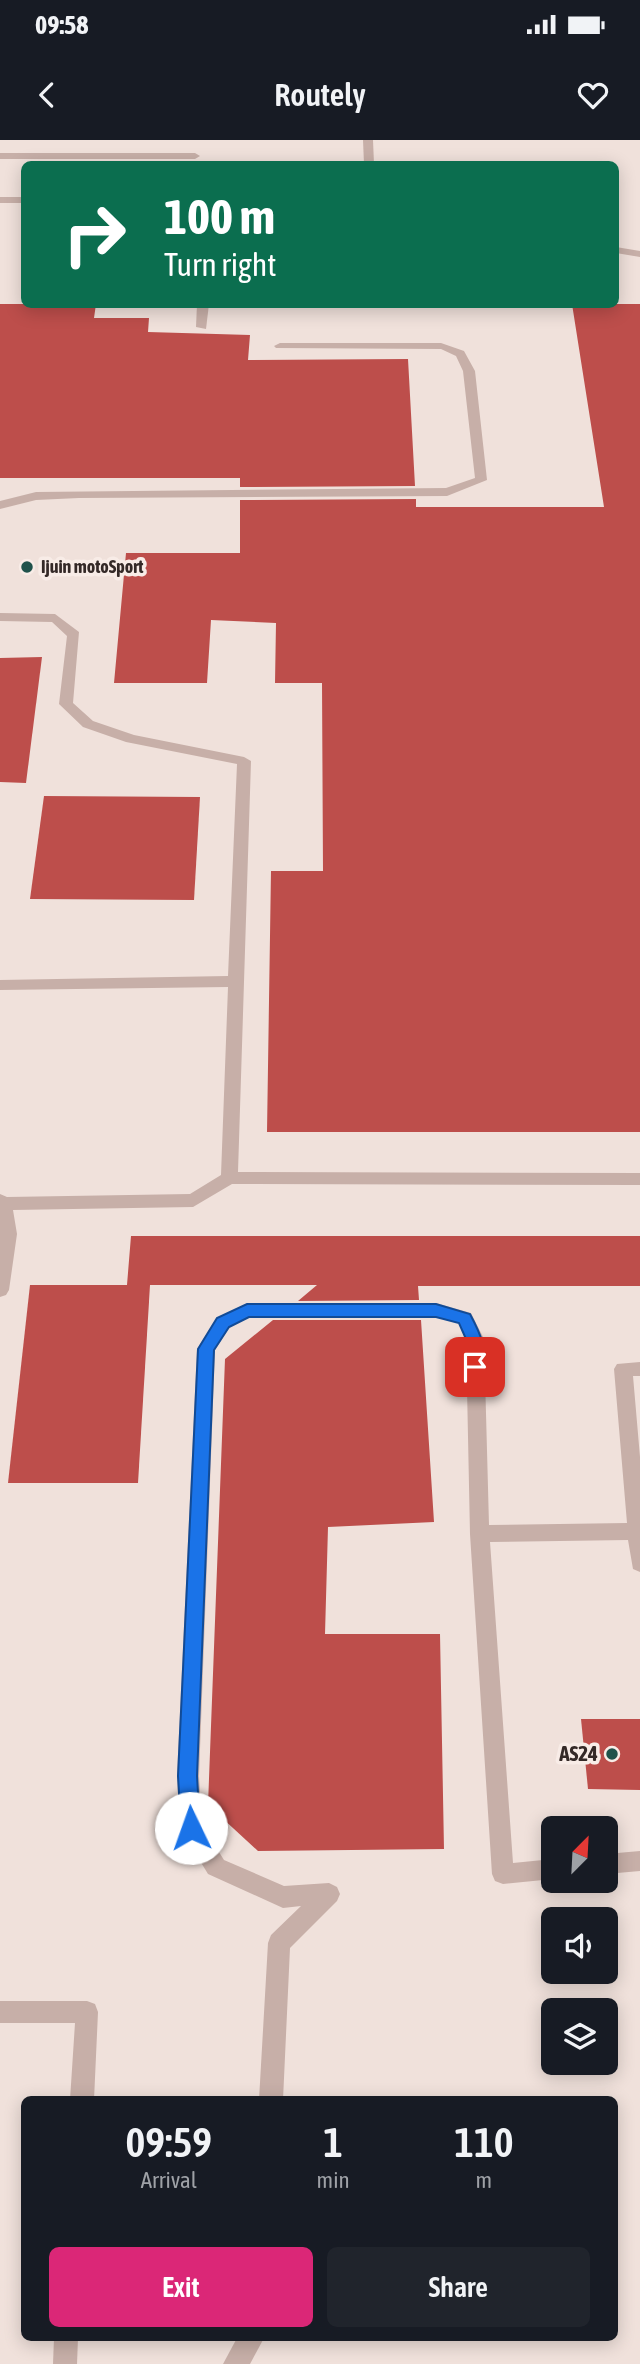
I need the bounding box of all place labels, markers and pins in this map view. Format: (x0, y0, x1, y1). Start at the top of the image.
place label: Ijuin motoSport (41, 556, 144, 577)
marker: Ijuin motoSport (19, 559, 35, 575)
pin (445, 1337, 505, 1397)
place label: AS24 (558, 1741, 598, 1765)
marker: AS24 (604, 1746, 620, 1762)

